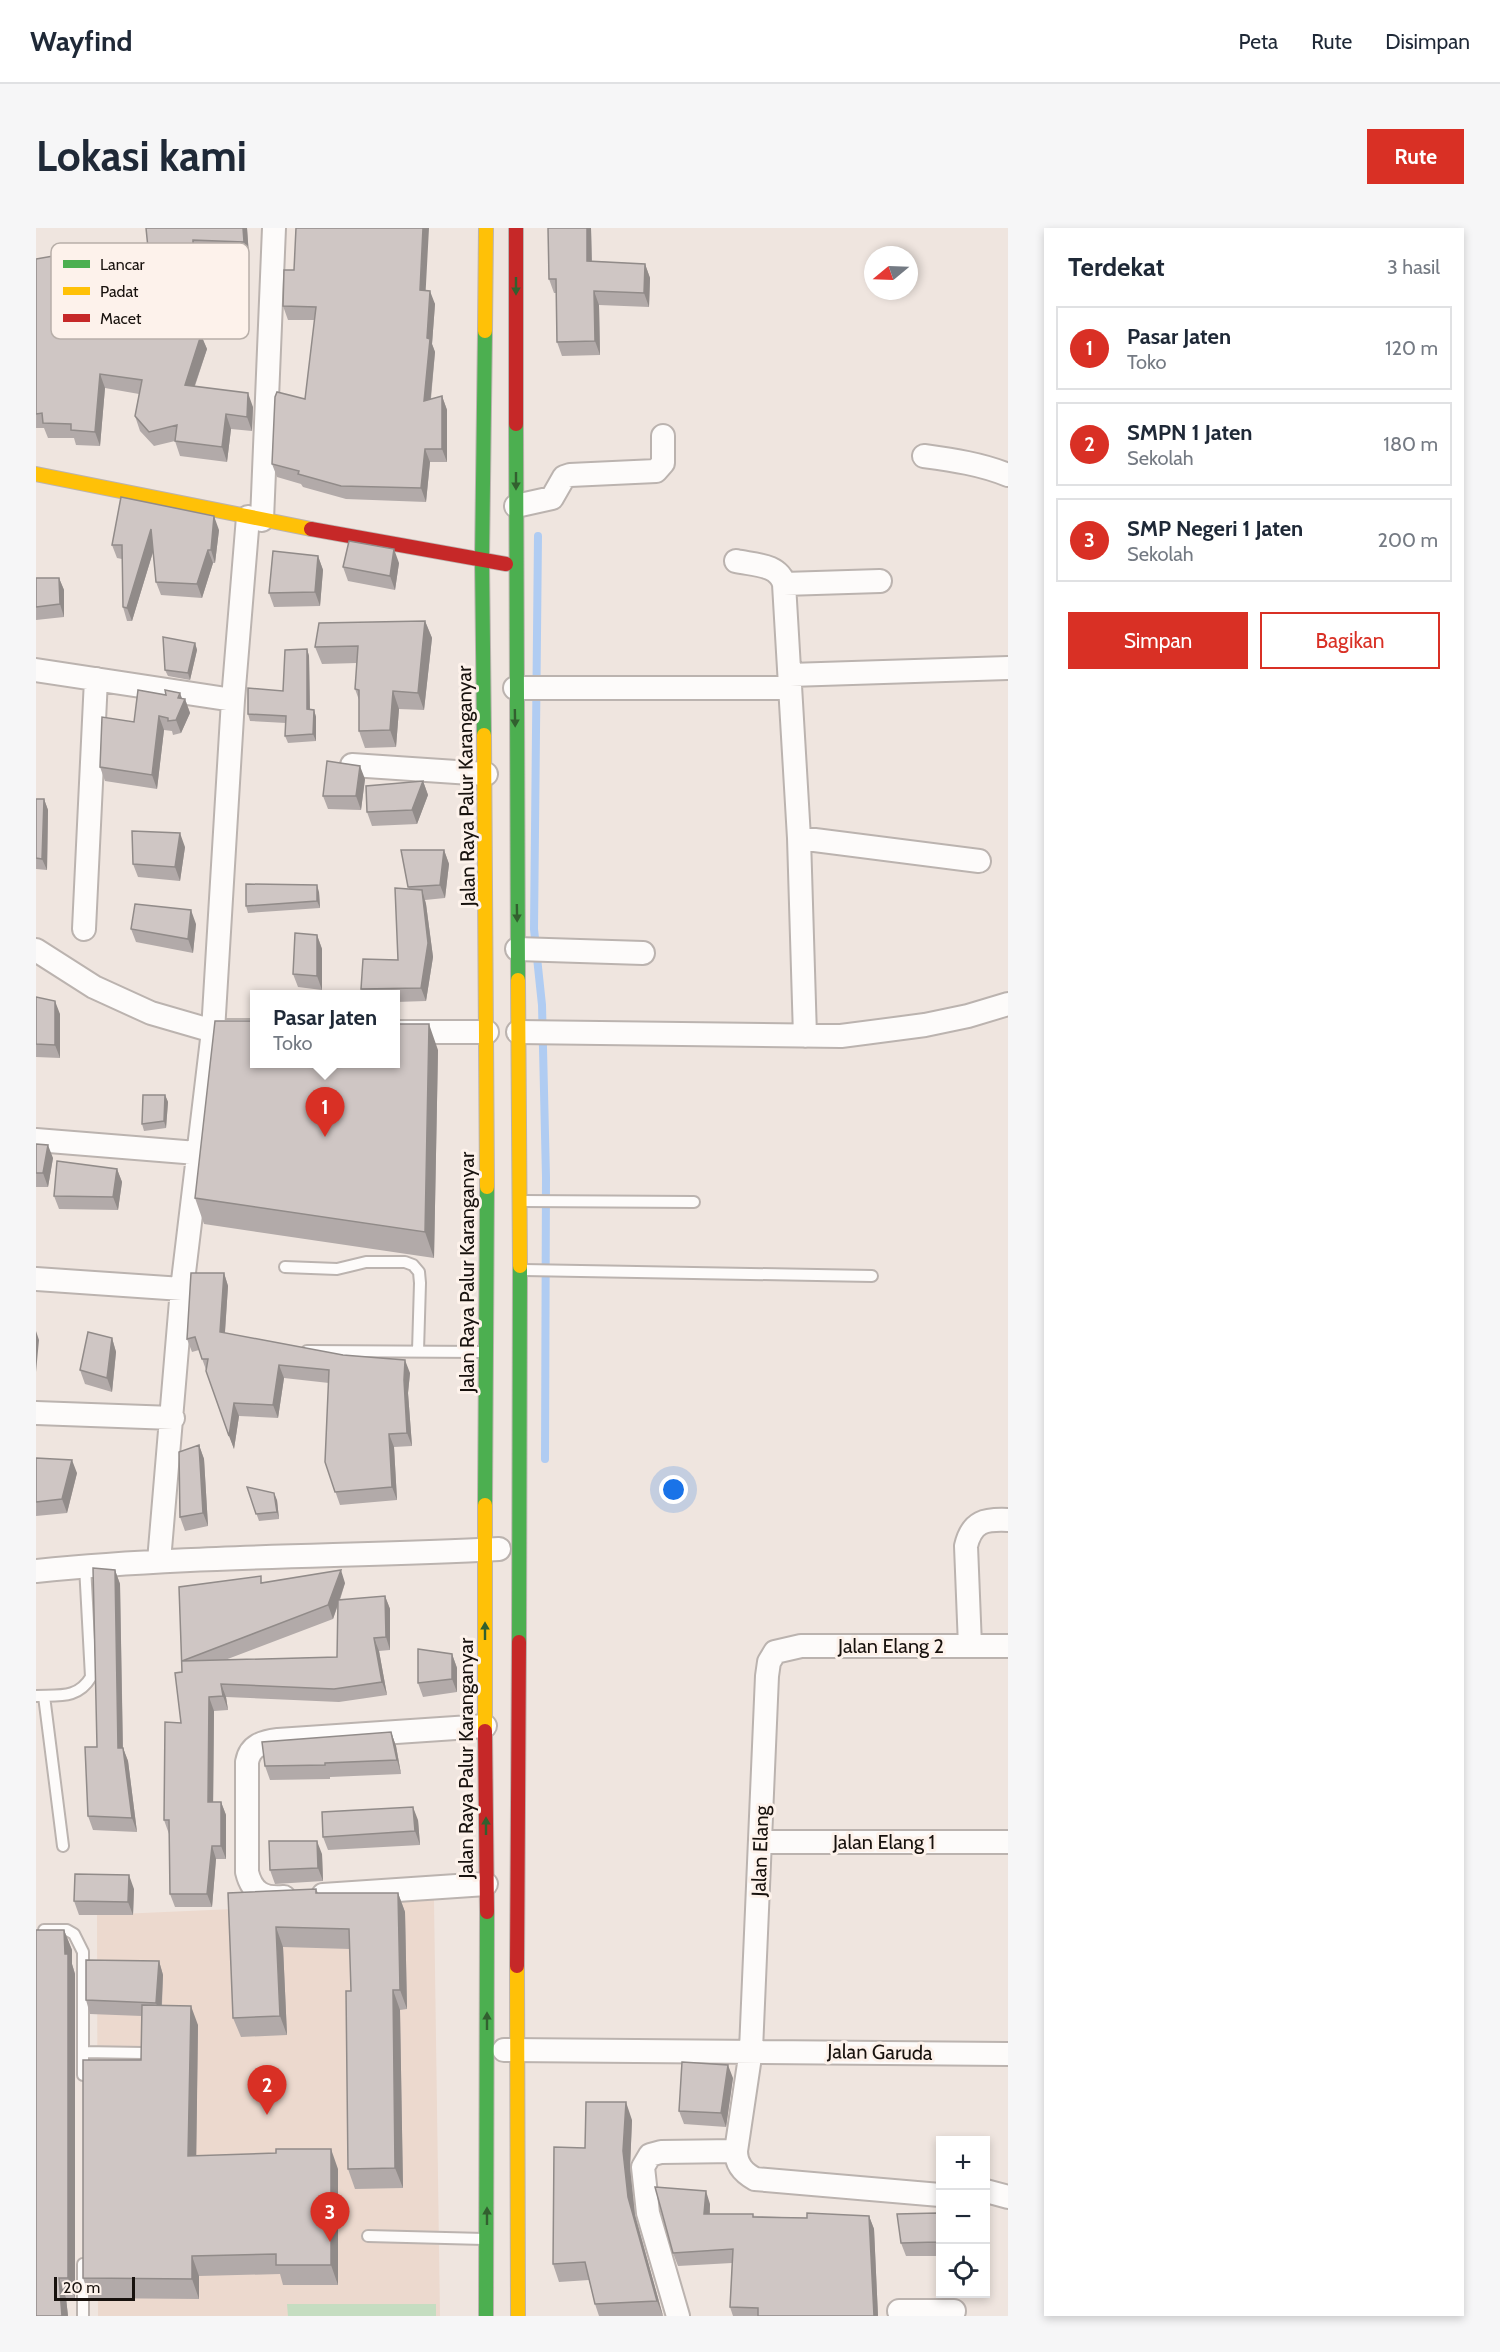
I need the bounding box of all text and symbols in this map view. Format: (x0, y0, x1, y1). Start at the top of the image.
text: Wayfind (30, 24, 132, 58)
text: Peta (1239, 29, 1278, 54)
text: Rute (1311, 29, 1352, 54)
text: Disimpan (1385, 29, 1470, 54)
button: Rute (1367, 129, 1464, 184)
text: Lokasi kami (36, 130, 247, 182)
legend (51, 243, 249, 339)
north arrow (864, 246, 918, 300)
text: Terdekat (1068, 251, 1165, 283)
text: Lancar (100, 255, 146, 274)
text: 3 hasil (1387, 255, 1440, 279)
one-way arrow (511, 277, 521, 296)
text: Padat (100, 282, 139, 301)
text: Macet (100, 309, 142, 328)
text: Pasar Jaten (1127, 323, 1231, 350)
text: 1 (1086, 336, 1093, 360)
text: 120 m (1385, 336, 1438, 360)
text: Toko (1127, 350, 1167, 374)
text: SMPN 1 Jaten (1127, 419, 1252, 446)
text: 2 (1084, 432, 1095, 456)
text: 180 m (1383, 432, 1438, 456)
text: Sekolah (1127, 446, 1194, 470)
one-way arrow (511, 472, 521, 491)
text: SMP Negeri 1 Jaten (1127, 515, 1303, 542)
text: 3 (1084, 528, 1095, 552)
text: 200 m (1378, 528, 1438, 552)
text: Sekolah (1127, 542, 1194, 566)
button: Simpan (1068, 612, 1248, 669)
button: Bagikan (1260, 612, 1440, 669)
street label: Jalan Raya Palur Karanganyar (452, 665, 480, 908)
one-way arrow (510, 709, 520, 728)
one-way arrow (512, 904, 522, 923)
popup (250, 990, 400, 1068)
text: Pasar Jaten (273, 1004, 377, 1031)
text: Toko (273, 1031, 313, 1055)
pin: 1 (306, 1088, 344, 1137)
street label: Jalan Raya Palur Karanganyar (455, 1151, 479, 1393)
your location (659, 1475, 688, 1504)
one-way arrow (480, 1621, 490, 1640)
street label: Jalan Elang 2 (837, 1634, 944, 1658)
street label: Jalan Raya Palur Karanganyar (454, 1637, 478, 1879)
street label: Jalan Elang (746, 1804, 774, 1898)
one-way arrow (481, 1816, 491, 1835)
street label: Jalan Elang 1 (832, 1830, 935, 1854)
one-way arrow (482, 2011, 492, 2030)
street label: Jalan Garuda (826, 2039, 933, 2065)
pin: 2 (248, 2066, 286, 2115)
map controls (936, 2136, 990, 2298)
button: + (936, 2136, 990, 2190)
button: − (936, 2190, 990, 2244)
pin: 3 (310, 2192, 350, 2242)
one-way arrow (482, 2206, 491, 2225)
button: locate (936, 2244, 990, 2298)
scale bar (54, 2274, 135, 2302)
text: 20 m (63, 2278, 100, 2297)

